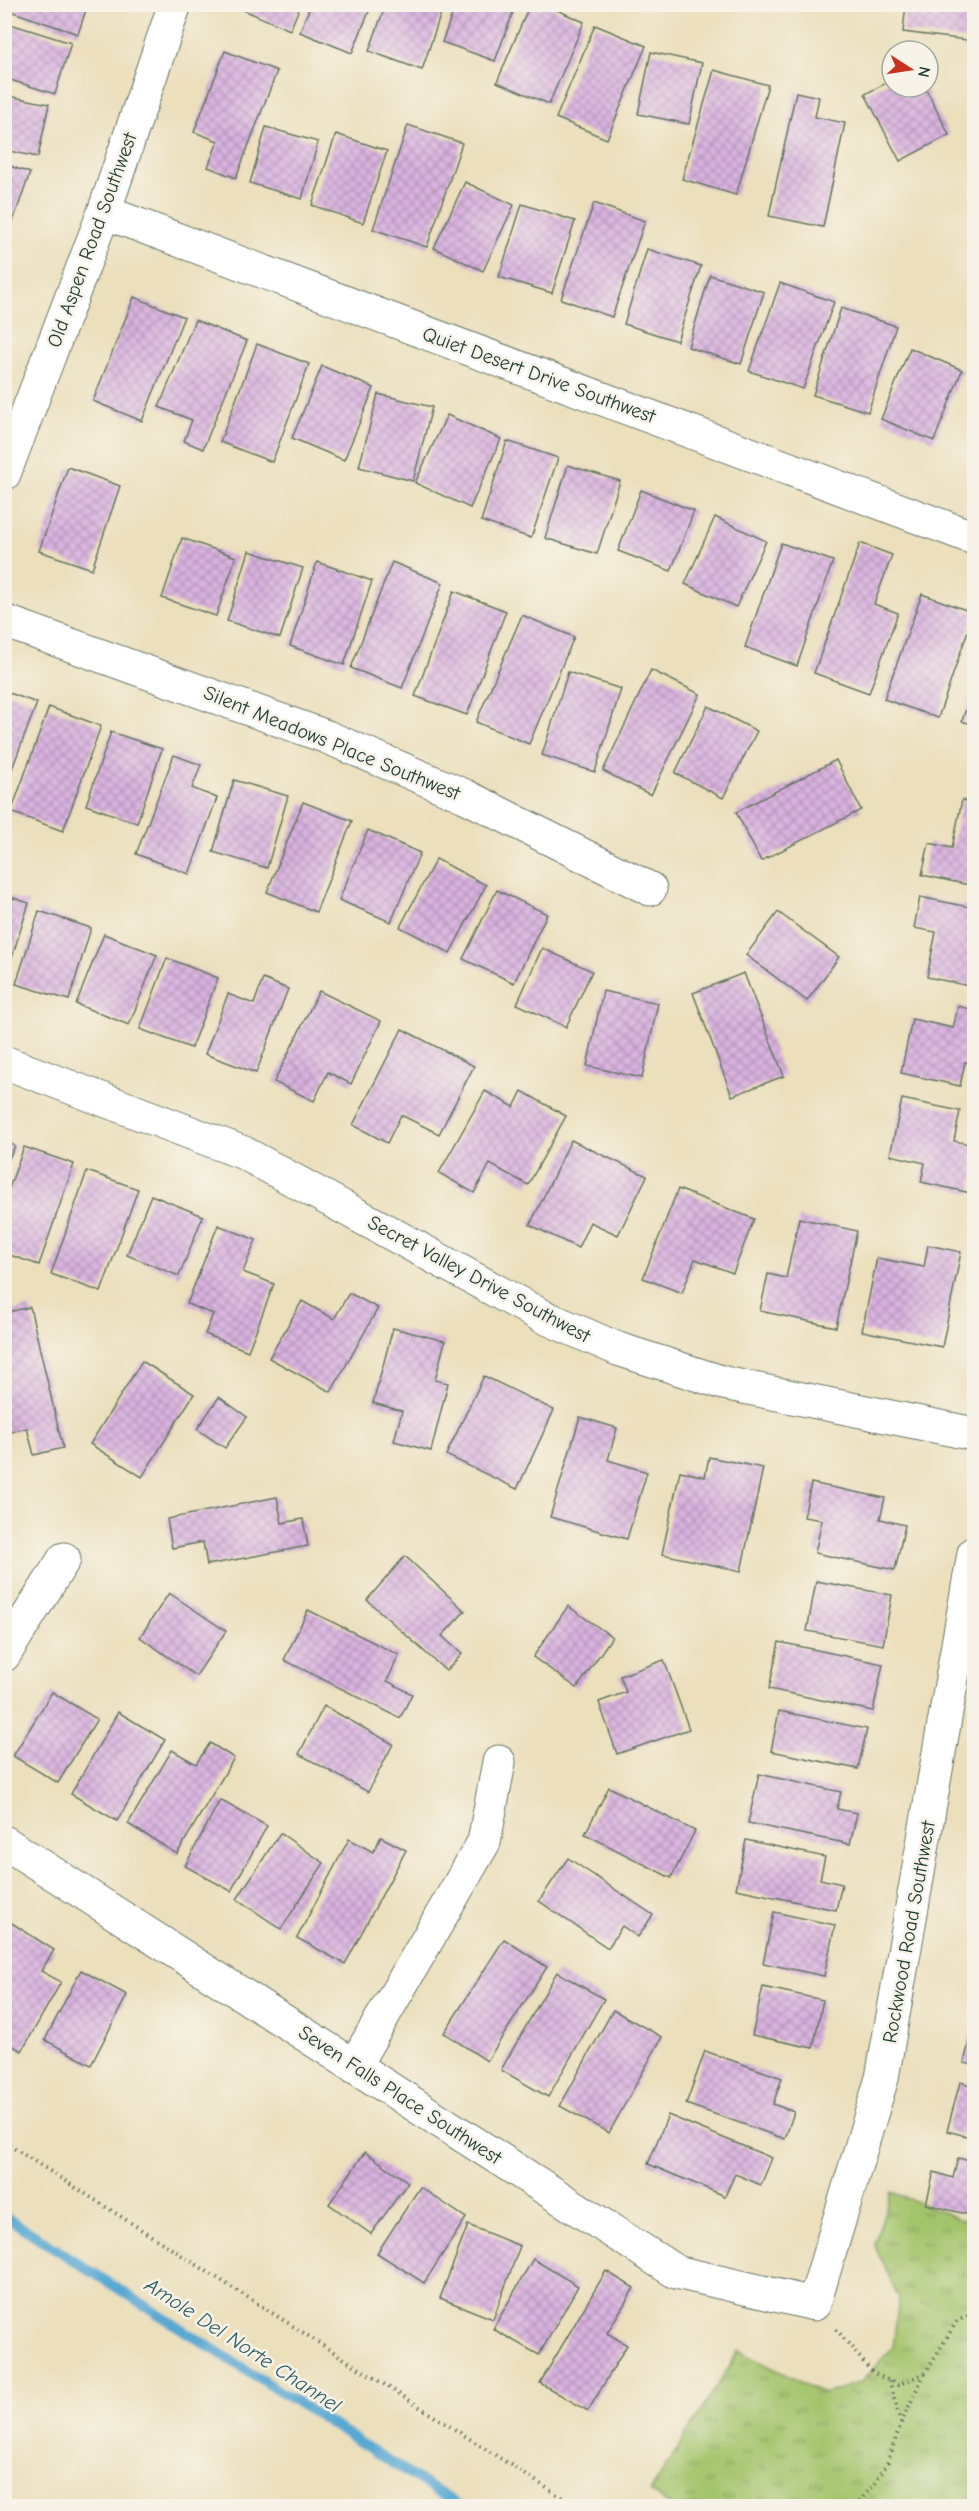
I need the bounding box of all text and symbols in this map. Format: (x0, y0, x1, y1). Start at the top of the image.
north arrow (880, 39, 940, 99)
text: N (914, 65, 934, 79)
street label: Old Aspen Road Southwest (42, 128, 142, 350)
street label: Quiet Desert Drive Southwest (419, 322, 660, 428)
street label: Silent Meadows Place Southwest (200, 681, 465, 806)
street label: Secret Valley Drive Southwest (364, 1210, 595, 1348)
street label: Rockwood Road Southwest (878, 1818, 940, 2045)
street label: Seven Falls Place Southwest (294, 2021, 507, 2170)
water label: Amole Del Norte Channel (140, 2272, 346, 2418)

